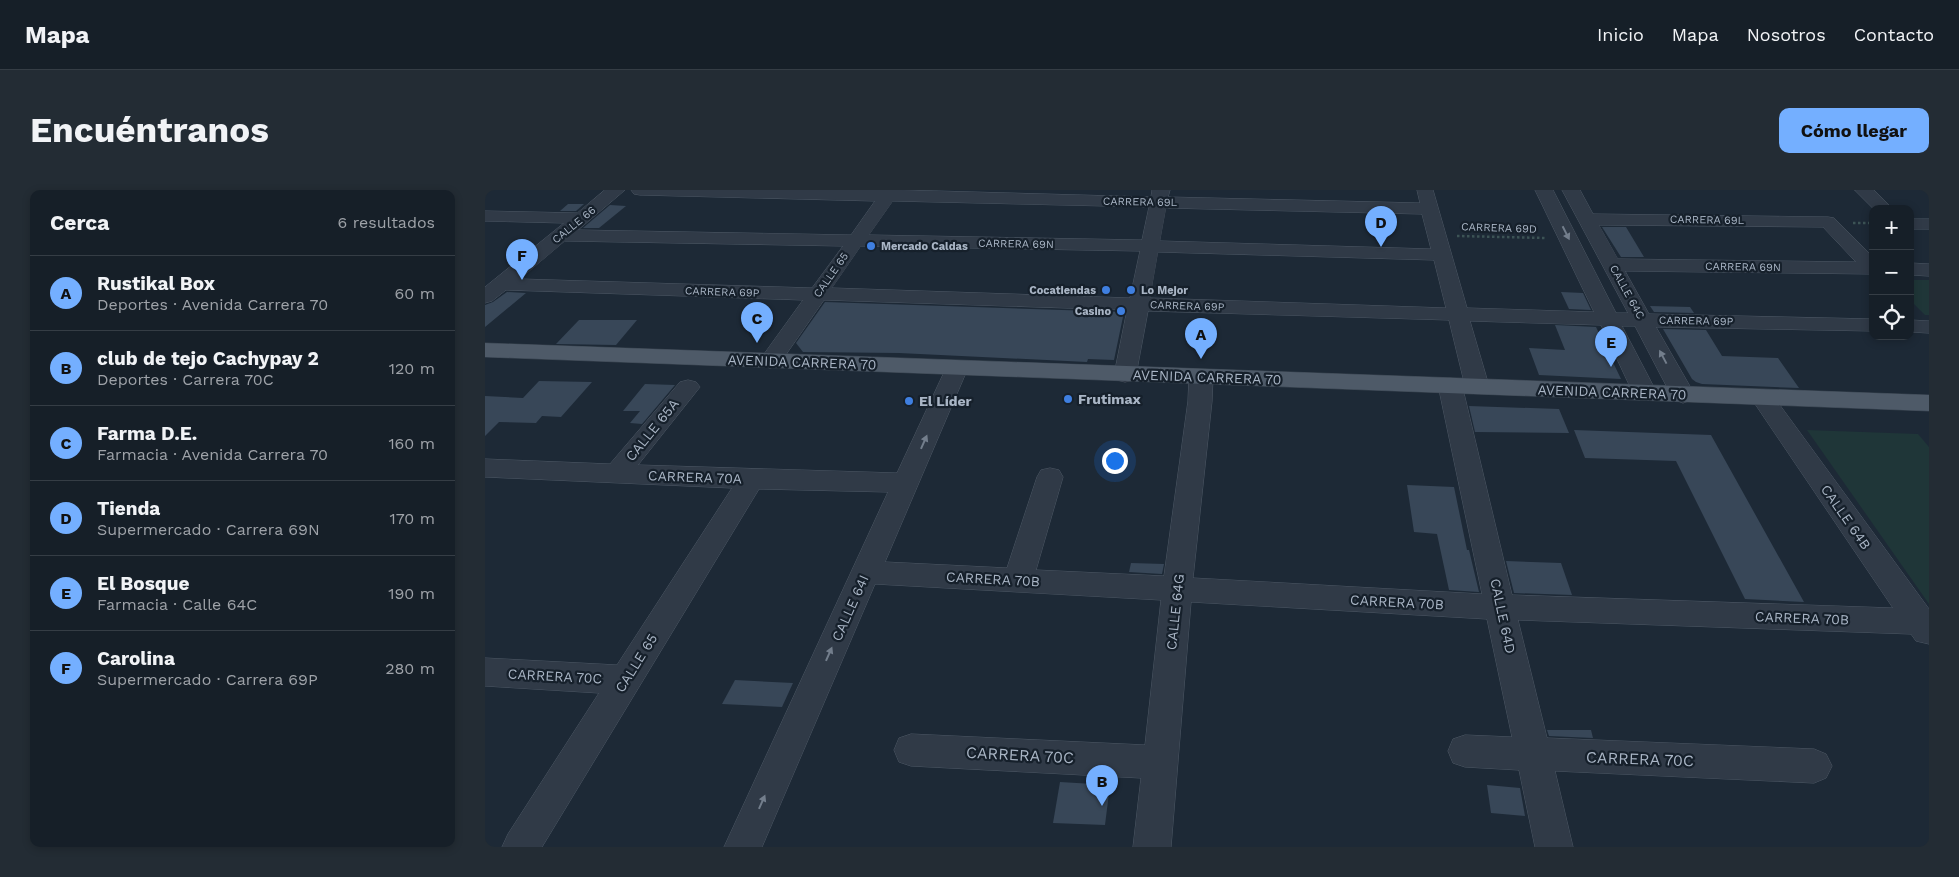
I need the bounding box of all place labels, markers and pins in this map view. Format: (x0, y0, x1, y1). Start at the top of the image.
pin: D (1365, 206, 1397, 247)
pin: F (506, 239, 538, 280)
marker: Mercado Caldas (865, 240, 877, 252)
place label: Mercado Caldas (881, 240, 968, 253)
place label: Cocatiendas (1029, 284, 1096, 297)
marker: Cocatiendas (1100, 284, 1112, 296)
marker: Lo Mejor (1125, 284, 1137, 296)
place label: Lo Mejor (1141, 284, 1188, 297)
pin: C (741, 302, 773, 343)
place label: Casino (1075, 305, 1111, 318)
marker: Casino (1115, 305, 1127, 317)
pin: A (1185, 318, 1217, 359)
pin: E (1595, 326, 1627, 367)
place label: Frutimax (1078, 391, 1141, 407)
place label: El Líder (919, 393, 972, 409)
marker: Frutimax (1062, 393, 1074, 405)
marker: El Líder (903, 395, 915, 407)
pin: B (1086, 765, 1118, 806)

